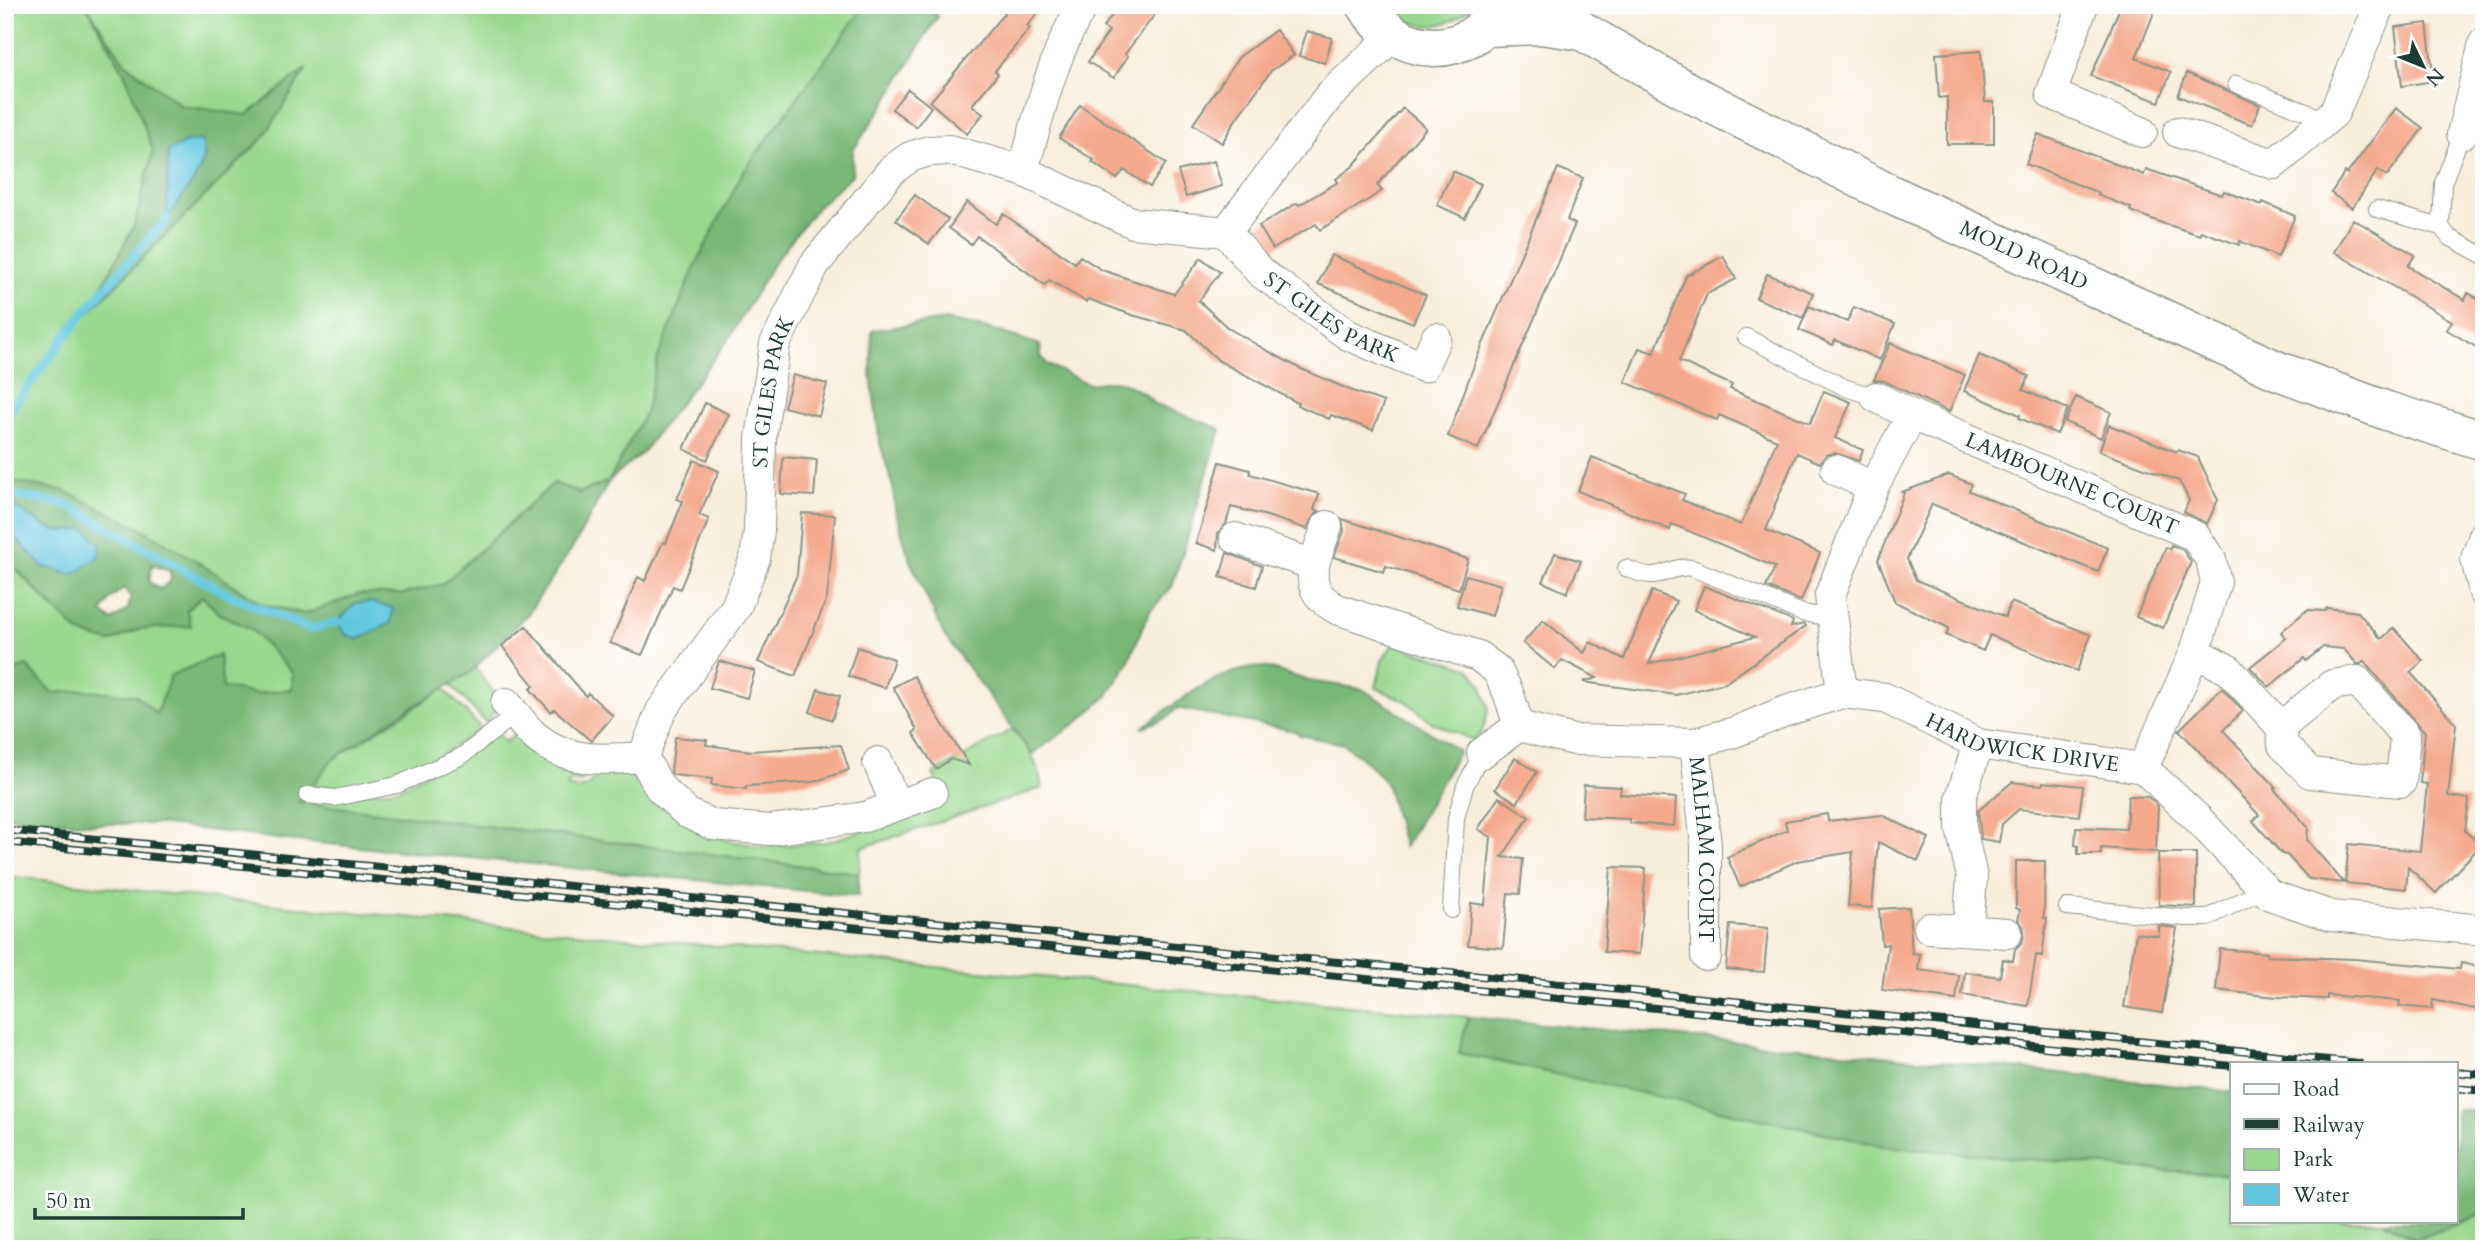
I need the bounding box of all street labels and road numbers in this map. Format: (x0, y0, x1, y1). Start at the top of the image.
street label: MOLD ROAD (1955, 214, 2093, 297)
street label: ST GILES PARK (1258, 265, 1404, 370)
street label: ST GILES PARK (746, 311, 802, 468)
street label: LAMBOURNE COURT (1961, 425, 2183, 542)
street label: HARDWICK DRIVE (1920, 706, 2121, 779)
street label: MALHAM COURT (1682, 755, 1720, 943)

